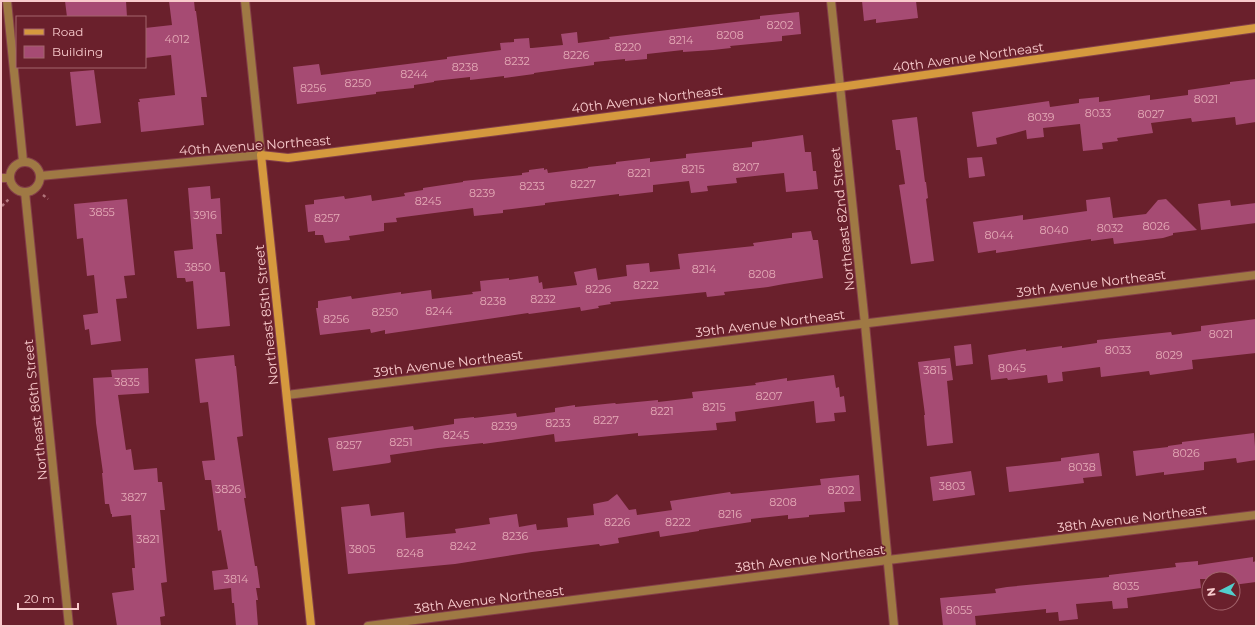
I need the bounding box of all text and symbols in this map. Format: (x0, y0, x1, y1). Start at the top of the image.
legend (16, 16, 146, 68)
house number: 8202 (767, 18, 793, 32)
text: Road (52, 24, 83, 39)
house number: 8208 (716, 28, 744, 42)
house number: 4012 (165, 32, 189, 46)
house number: 8214 (669, 33, 694, 47)
street label: 40th Avenue Northeast (891, 38, 1045, 76)
house number: 8220 (615, 40, 641, 54)
text: Building (52, 44, 103, 59)
house number: 8226 (563, 48, 589, 62)
house number: 8232 (504, 54, 530, 68)
house number: 8238 (452, 60, 478, 74)
house number: 8244 (400, 67, 429, 81)
house number: 8250 (345, 76, 371, 90)
house number: 8256 (300, 81, 326, 95)
street label: 40th Avenue Northeast (570, 82, 724, 116)
house number: 8021 (1194, 92, 1218, 106)
house number: 8033 (1085, 106, 1111, 120)
house number: 8027 (1137, 107, 1165, 121)
house number: 8039 (1027, 110, 1055, 124)
street label: 40th Avenue Northeast (178, 132, 332, 158)
street label: Northeast 82nd Street (826, 146, 858, 292)
house number: 8207 (733, 160, 759, 174)
house number: 8215 (681, 162, 705, 176)
house number: 8221 (627, 166, 651, 180)
house number: 8227 (570, 177, 596, 191)
house number: 8233 (519, 179, 545, 193)
house number: 8239 (469, 186, 495, 200)
house number: 8245 (415, 194, 441, 208)
house number: 3855 (89, 205, 115, 219)
house number: 3916 (193, 208, 217, 222)
house number: 8257 (314, 211, 340, 225)
house number: 8026 (1142, 219, 1170, 233)
house number: 8032 (1097, 221, 1123, 235)
house number: 8040 (1040, 223, 1068, 237)
house number: 8044 (985, 228, 1014, 242)
street label: Northeast 85th Street (251, 244, 281, 386)
house number: 3850 (185, 260, 211, 274)
house number: 8214 (692, 262, 717, 276)
street label: 39th Avenue Northeast (1015, 266, 1167, 300)
house number: 8208 (748, 267, 776, 281)
house number: 8222 (633, 278, 659, 292)
house number: 8226 (585, 282, 611, 296)
house number: 8232 (530, 292, 556, 306)
house number: 8238 (480, 294, 506, 308)
house number: 8244 (425, 304, 454, 318)
house number: 8250 (372, 305, 398, 319)
street label: 39th Avenue Northeast (694, 306, 846, 340)
house number: 8256 (323, 312, 349, 326)
house number: 8021 (1209, 327, 1233, 341)
street label: Northeast 86th Street (20, 339, 50, 481)
house number: 8033 (1105, 343, 1131, 357)
street label: 39th Avenue Northeast (372, 346, 524, 380)
house number: 8029 (1155, 348, 1183, 362)
house number: 8045 (998, 361, 1026, 375)
house number: 3815 (923, 363, 947, 377)
house number: 3835 (114, 375, 140, 389)
house number: 8207 (756, 389, 782, 403)
house number: 8215 (702, 400, 726, 414)
house number: 8221 (650, 404, 674, 418)
house number: 8227 (593, 413, 619, 427)
house number: 8233 (545, 416, 571, 430)
house number: 8239 (491, 419, 517, 433)
house number: 8245 (443, 428, 469, 442)
house number: 8251 (389, 435, 413, 449)
house number: 8257 (336, 438, 362, 452)
house number: 8026 (1172, 446, 1200, 460)
house number: 8038 (1068, 460, 1096, 474)
house number: 3803 (939, 479, 965, 493)
house number: 3826 (215, 482, 241, 496)
house number: 8202 (828, 483, 854, 497)
house number: 3827 (121, 490, 147, 504)
house number: 8208 (769, 495, 797, 509)
street label: 38th Avenue Northeast (1056, 501, 1208, 535)
house number: 8216 (718, 507, 742, 521)
house number: 8226 (604, 515, 630, 529)
house number: 8222 (665, 515, 691, 529)
house number: 8236 (502, 529, 528, 543)
house number: 3821 (136, 532, 160, 546)
house number: 8242 (450, 539, 476, 553)
street label: 38th Avenue Northeast (734, 541, 886, 575)
house number: 3805 (349, 542, 375, 556)
house number: 8248 (396, 546, 424, 560)
north arrow (1201, 571, 1241, 611)
house number: 3814 (224, 572, 249, 586)
house number: 8035 (1113, 579, 1139, 593)
street label: 38th Avenue Northeast (413, 582, 565, 616)
scale bar (18, 585, 78, 611)
text: N (1204, 587, 1218, 597)
text: 20 m (24, 591, 55, 606)
house number: 8055 (946, 603, 972, 617)

